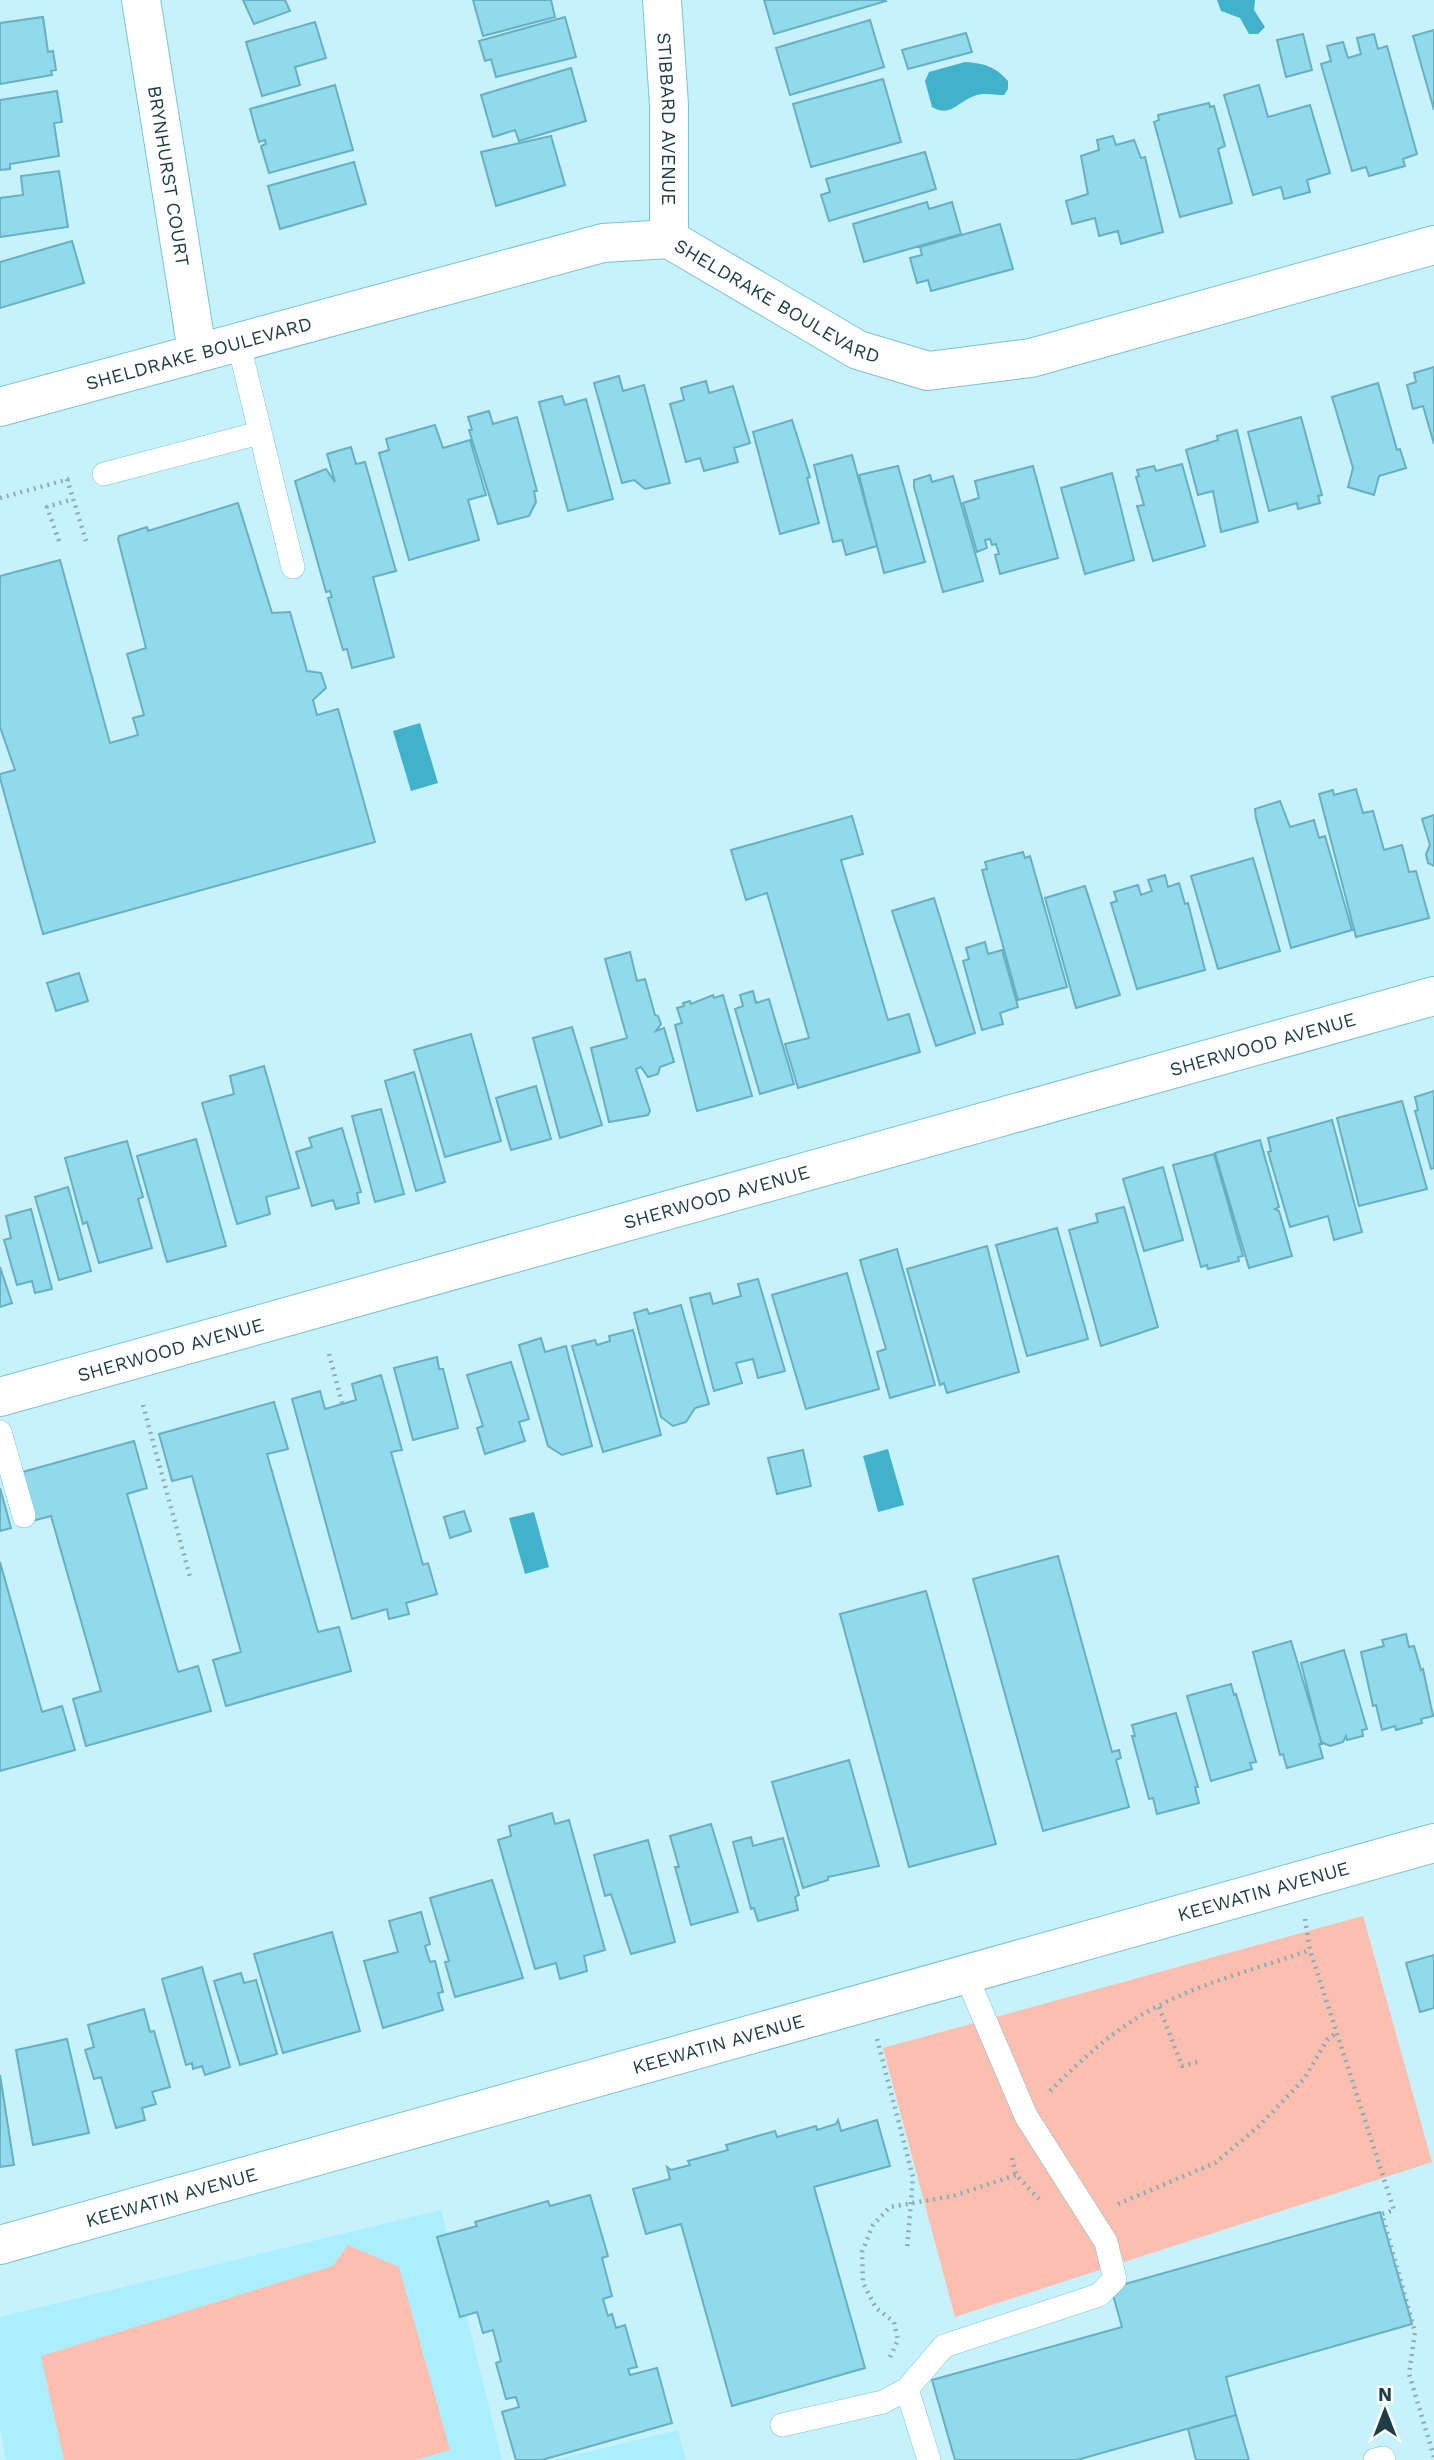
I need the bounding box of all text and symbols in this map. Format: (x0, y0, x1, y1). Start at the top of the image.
street label: STIBBARD AVENUE (652, 32, 680, 205)
street label: BRYNHURST COURT (143, 84, 194, 268)
street label: SHELDRAKE BOULEVARD (670, 234, 883, 368)
street label: SHELDRAKE BOULEVARD (83, 312, 314, 395)
street label: SHERWOOD AVENUE (1167, 1007, 1358, 1081)
street label: SHERWOOD AVENUE (621, 1160, 812, 1234)
street label: SHERWOOD AVENUE (75, 1313, 266, 1387)
street label: KEEWATIN AVENUE (1175, 1856, 1352, 1926)
street label: KEEWATIN AVENUE (630, 2009, 807, 2079)
street label: KEEWATIN AVENUE (83, 2162, 260, 2232)
north arrow (1350, 2376, 1420, 2446)
text: N (1378, 2383, 1392, 2406)

